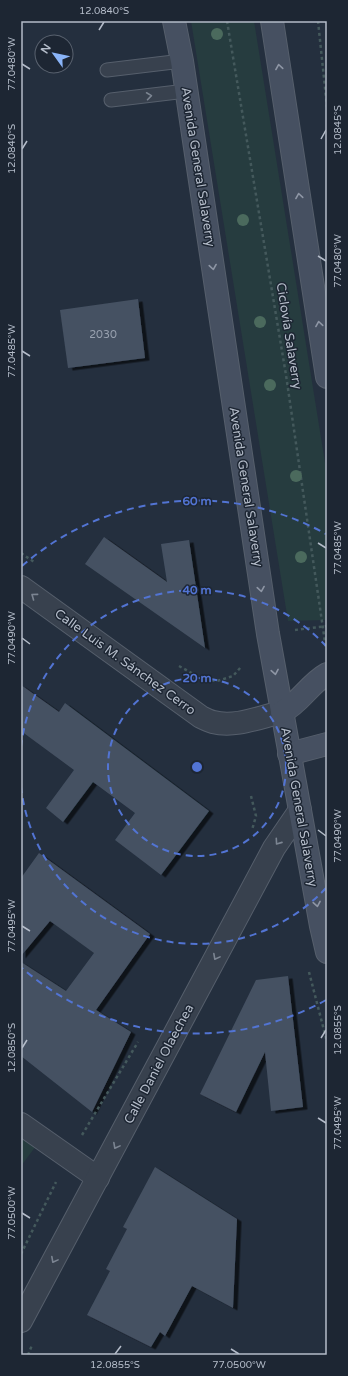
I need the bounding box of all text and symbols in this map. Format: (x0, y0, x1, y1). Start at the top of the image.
text: 12.0840°S (79, 5, 129, 17)
north arrow (34, 34, 74, 74)
text: 77.0480°W (6, 37, 18, 91)
text: N (38, 42, 54, 56)
one-way arrow (275, 64, 284, 70)
street label: Avenida General Salaverry (177, 86, 219, 248)
one-way arrow (146, 92, 152, 101)
text: 12.0845°S (332, 105, 344, 155)
text: 12.0840°S (6, 124, 18, 174)
one-way arrow (295, 193, 304, 199)
text: 77.0480°W (332, 234, 344, 288)
one-way arrow (208, 264, 217, 270)
street label: Ciclovía Salaverry (273, 281, 305, 391)
one-way arrow (315, 321, 324, 327)
text: 77.0485°W (6, 324, 18, 378)
house number: 2030 (89, 328, 117, 341)
street label: Avenida General Salaverry (225, 406, 267, 568)
text: 60 m (182, 494, 212, 508)
text: 77.0485°W (332, 521, 344, 575)
text: 40 m (182, 583, 212, 597)
one-way arrow (256, 586, 265, 592)
one-way arrow (31, 593, 38, 601)
street label: Calle Luis M. Sánchez Cerro (51, 605, 199, 719)
text: 77.0490°W (6, 611, 18, 665)
one-way arrow (270, 669, 278, 675)
text: 20 m (182, 671, 212, 685)
street label: Avenida General Salaverry (277, 726, 321, 888)
centre of rings (190, 760, 204, 774)
text: 77.0490°W (332, 809, 344, 863)
one-way arrow (275, 838, 282, 845)
text: 77.0495°W (6, 899, 18, 953)
one-way arrow (312, 901, 321, 907)
one-way arrow (213, 952, 221, 960)
street label: Calle Daniel Olaechea (121, 1001, 197, 1127)
text: 12.0855°S (332, 1005, 344, 1055)
text: 12.0850°S (6, 1023, 18, 1073)
text: 77.0495°W (332, 1096, 344, 1150)
one-way arrow (113, 1141, 120, 1149)
text: 77.0500°W (6, 1186, 18, 1240)
one-way arrow (51, 1256, 59, 1263)
text: 12.0855°S (90, 1359, 140, 1371)
text: 77.0500°W (212, 1359, 266, 1371)

